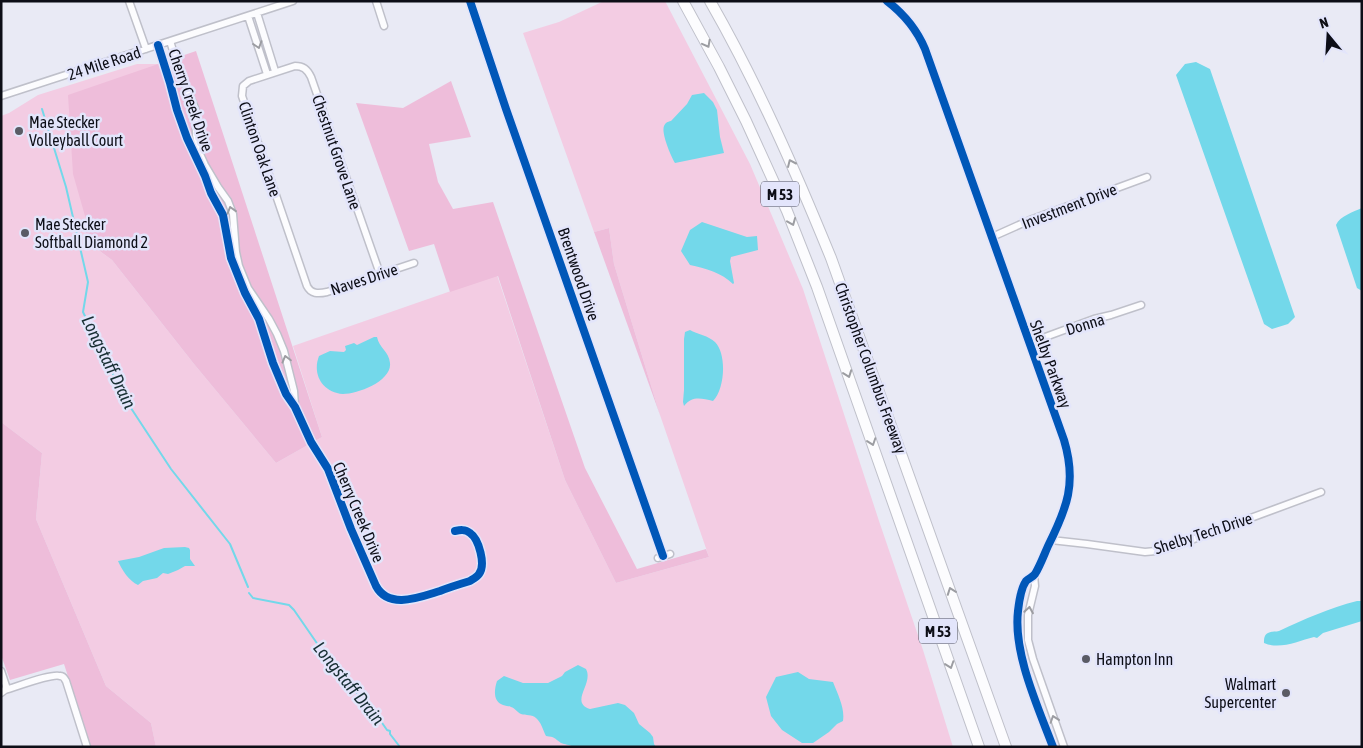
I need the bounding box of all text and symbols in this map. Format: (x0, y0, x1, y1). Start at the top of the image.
north arrow (1303, 10, 1353, 60)
text: N (1318, 14, 1330, 32)
one-way arrow (701, 39, 711, 48)
one-way arrow (252, 40, 262, 49)
street label: 24 Mile Road (65, 43, 143, 83)
street label: Cherry Creek Drive (164, 46, 217, 154)
street label: Chestnut Grove Lane (309, 92, 365, 212)
street label: Clinton Oak Lane (235, 99, 285, 199)
place label: Mae Stecker Volleyball Court (29, 113, 124, 150)
marker: Mae Stecker Volleyball Court (13, 125, 25, 137)
one-way arrow (787, 159, 798, 168)
street label: Investment Drive (1019, 180, 1119, 232)
road number: M 53 (761, 182, 799, 206)
one-way arrow (226, 206, 236, 214)
place label: Mae Stecker Softball Diamond 2 (35, 215, 148, 251)
one-way arrow (785, 217, 796, 226)
street label: Brentwood Drive (555, 225, 603, 323)
marker: Mae Stecker Softball Diamond 2 (19, 227, 31, 239)
street label: Naves Drive (328, 260, 400, 298)
street label: Christopher Columbus Freeway (831, 280, 910, 457)
street label: Donna (1064, 310, 1106, 338)
water label: Longstaff Drain (77, 312, 141, 412)
street label: Shelby Parkway (1026, 318, 1075, 411)
one-way arrow (281, 356, 291, 364)
one-way arrow (842, 370, 852, 378)
one-way arrow (866, 437, 876, 446)
street label: Cherry Creek Drive (329, 459, 388, 565)
street label: Shelby Tech Drive (1152, 509, 1255, 558)
one-way arrow (947, 588, 957, 596)
one-way arrow (1023, 605, 1034, 613)
road number: M 53 (919, 618, 957, 644)
water label: Longstaff Drain (309, 637, 389, 729)
place label: Hampton Inn (1096, 650, 1173, 669)
marker: Hampton Inn (1080, 653, 1092, 665)
one-way arrow (944, 661, 954, 669)
place label: Walmart Supercenter (1205, 675, 1276, 712)
marker: Walmart Supercenter (1280, 687, 1292, 699)
one-way arrow (1050, 715, 1060, 724)

